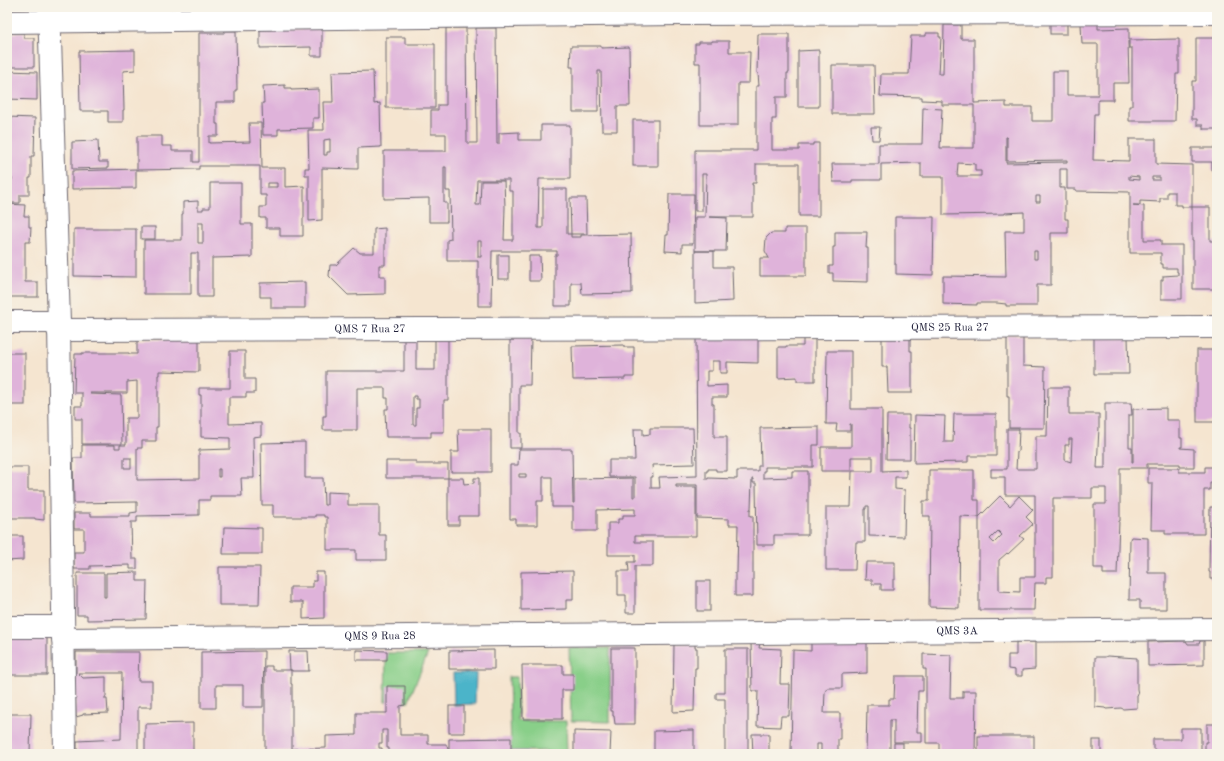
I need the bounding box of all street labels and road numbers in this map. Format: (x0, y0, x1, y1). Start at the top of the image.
street label: QMS 25 Rua 27 (911, 322, 989, 333)
street label: QMS 7 Rua 27 (334, 324, 406, 335)
street label: QMS 3A (936, 626, 978, 637)
street label: QMS 9 Rua 28 (344, 630, 416, 642)

